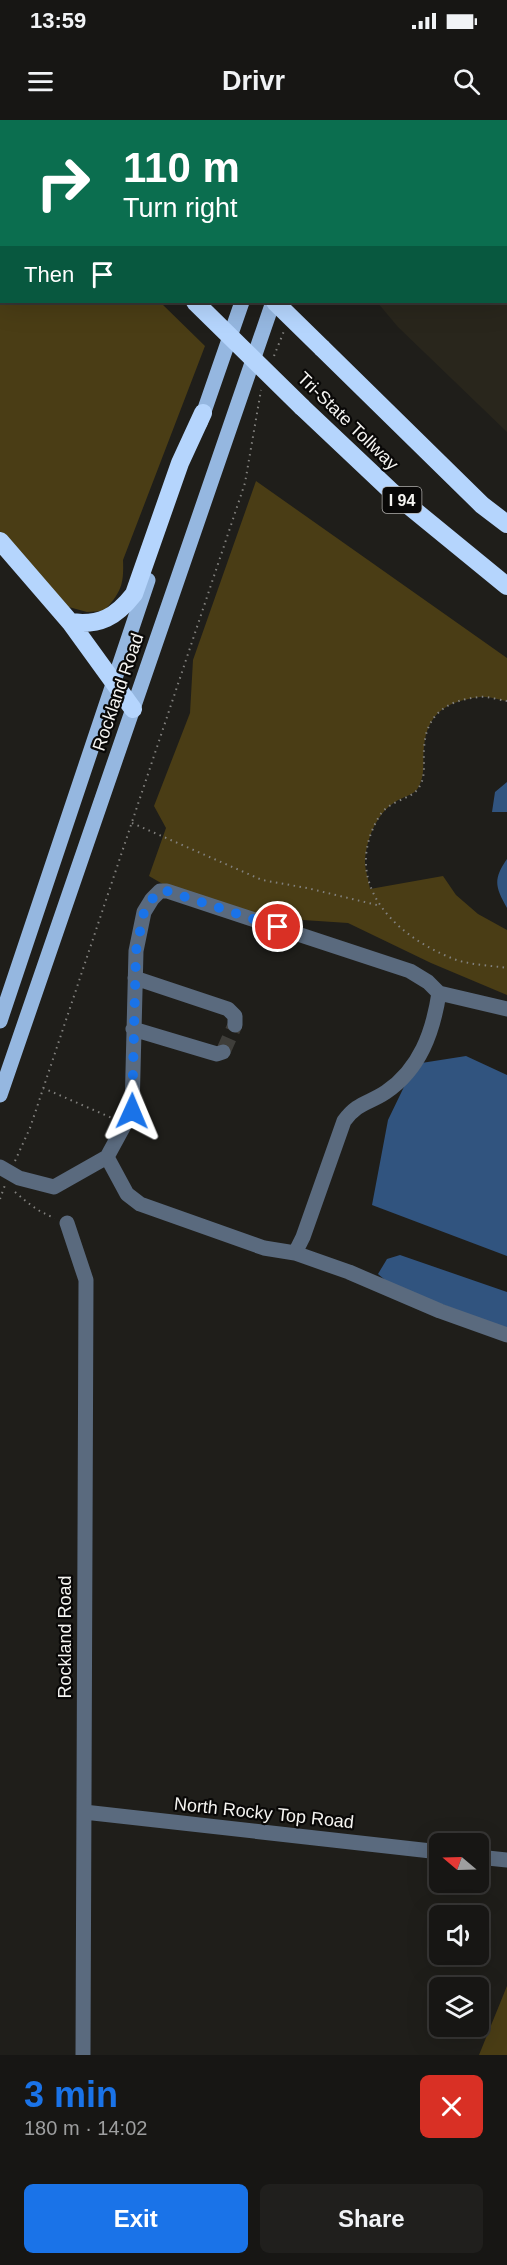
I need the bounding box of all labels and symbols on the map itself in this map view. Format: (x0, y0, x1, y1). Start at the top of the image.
street label: Tri-State Tollway (294, 368, 402, 474)
road number: I 94 (382, 487, 422, 513)
street label: Rockland Road (89, 631, 147, 753)
pin (252, 901, 303, 952)
position arrow (100, 1079, 164, 1143)
street label: Rockland Road (55, 1575, 75, 1699)
street label: North Rocky Top Road (173, 1794, 355, 1832)
north arrow (429, 1833, 489, 1893)

